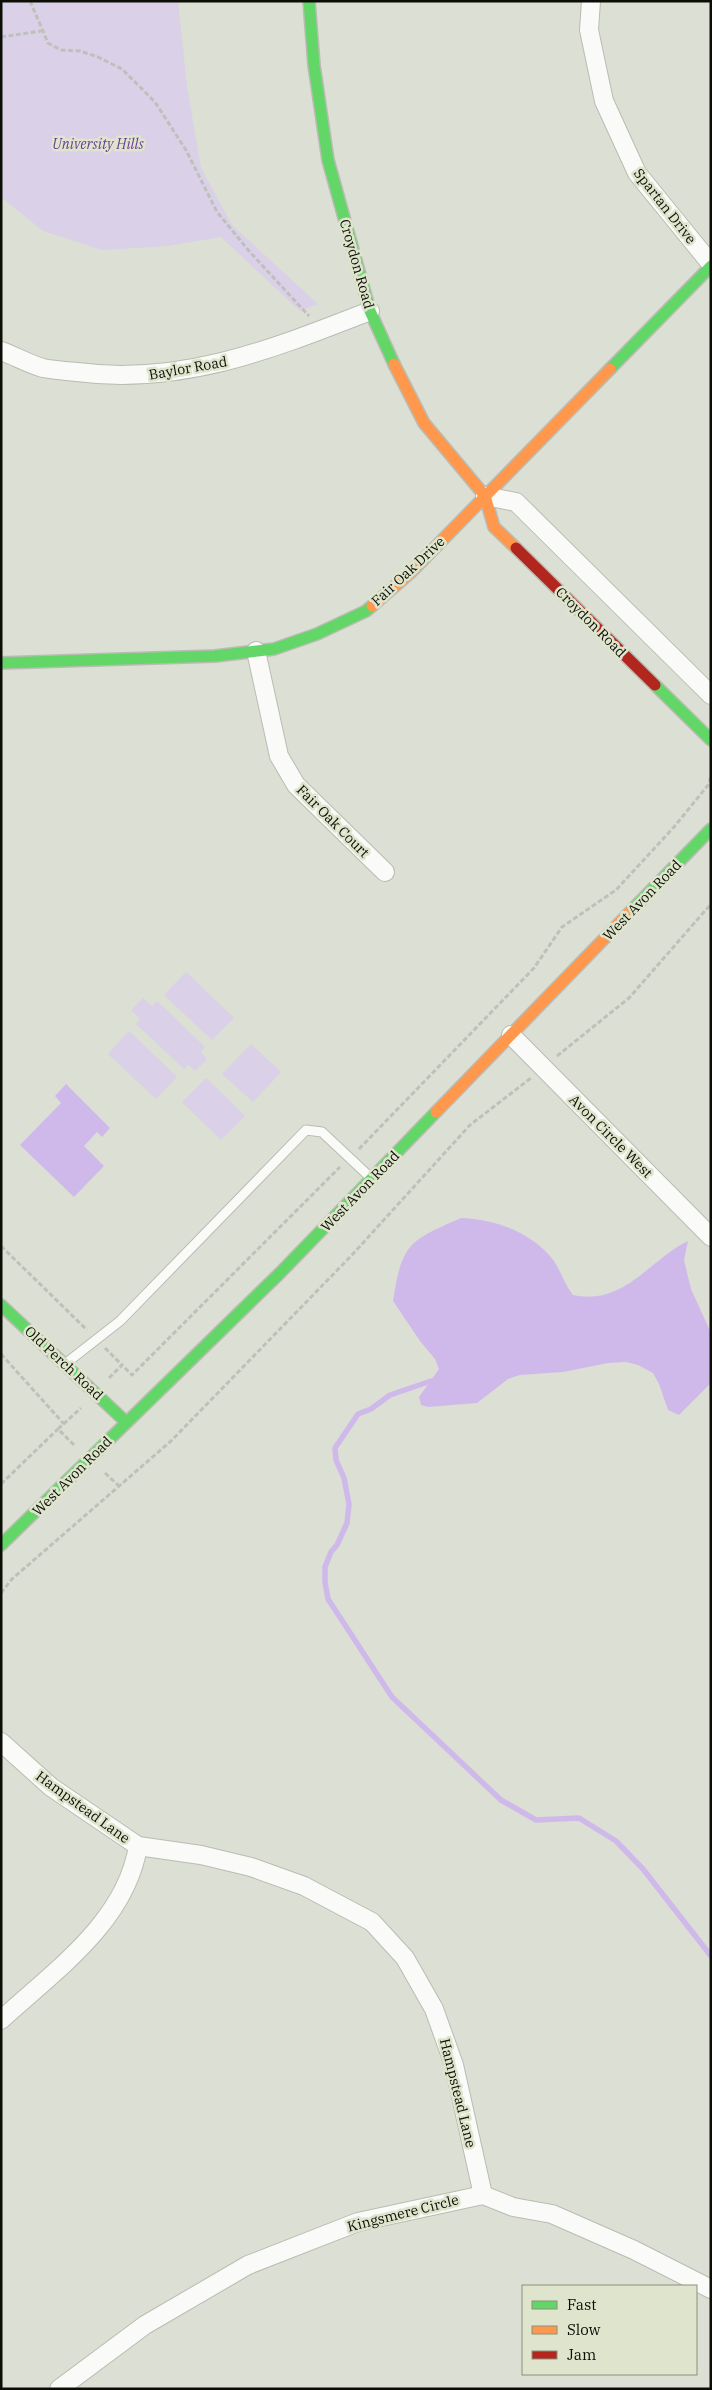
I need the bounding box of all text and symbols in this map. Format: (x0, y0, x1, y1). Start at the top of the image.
park label: University Hills (52, 135, 144, 153)
street label: Spartan Drive (630, 165, 700, 247)
street label: Croydon Road (336, 217, 379, 311)
street label: Baylor Road (147, 352, 229, 384)
street label: Fair Oak Drive (367, 532, 449, 610)
street label: Croydon Road (552, 583, 630, 661)
street label: Fair Oak Court (293, 781, 373, 861)
street label: West Avon Road (599, 855, 685, 944)
street label: Avon Circle West (566, 1091, 657, 1182)
street label: West Avon Road (317, 1146, 403, 1235)
street label: Old Perch Road (21, 1322, 107, 1404)
street label: West Avon Road (28, 1432, 116, 1520)
street label: Hampstead Lane (33, 1767, 133, 1847)
street label: Hampstead Lane (436, 2037, 480, 2149)
street label: Kingsmere Circle (345, 2190, 461, 2236)
legend (522, 2285, 697, 2375)
text: Fast (567, 2295, 597, 2314)
text: Slow (567, 2320, 601, 2339)
text: Jam (567, 2345, 596, 2364)

